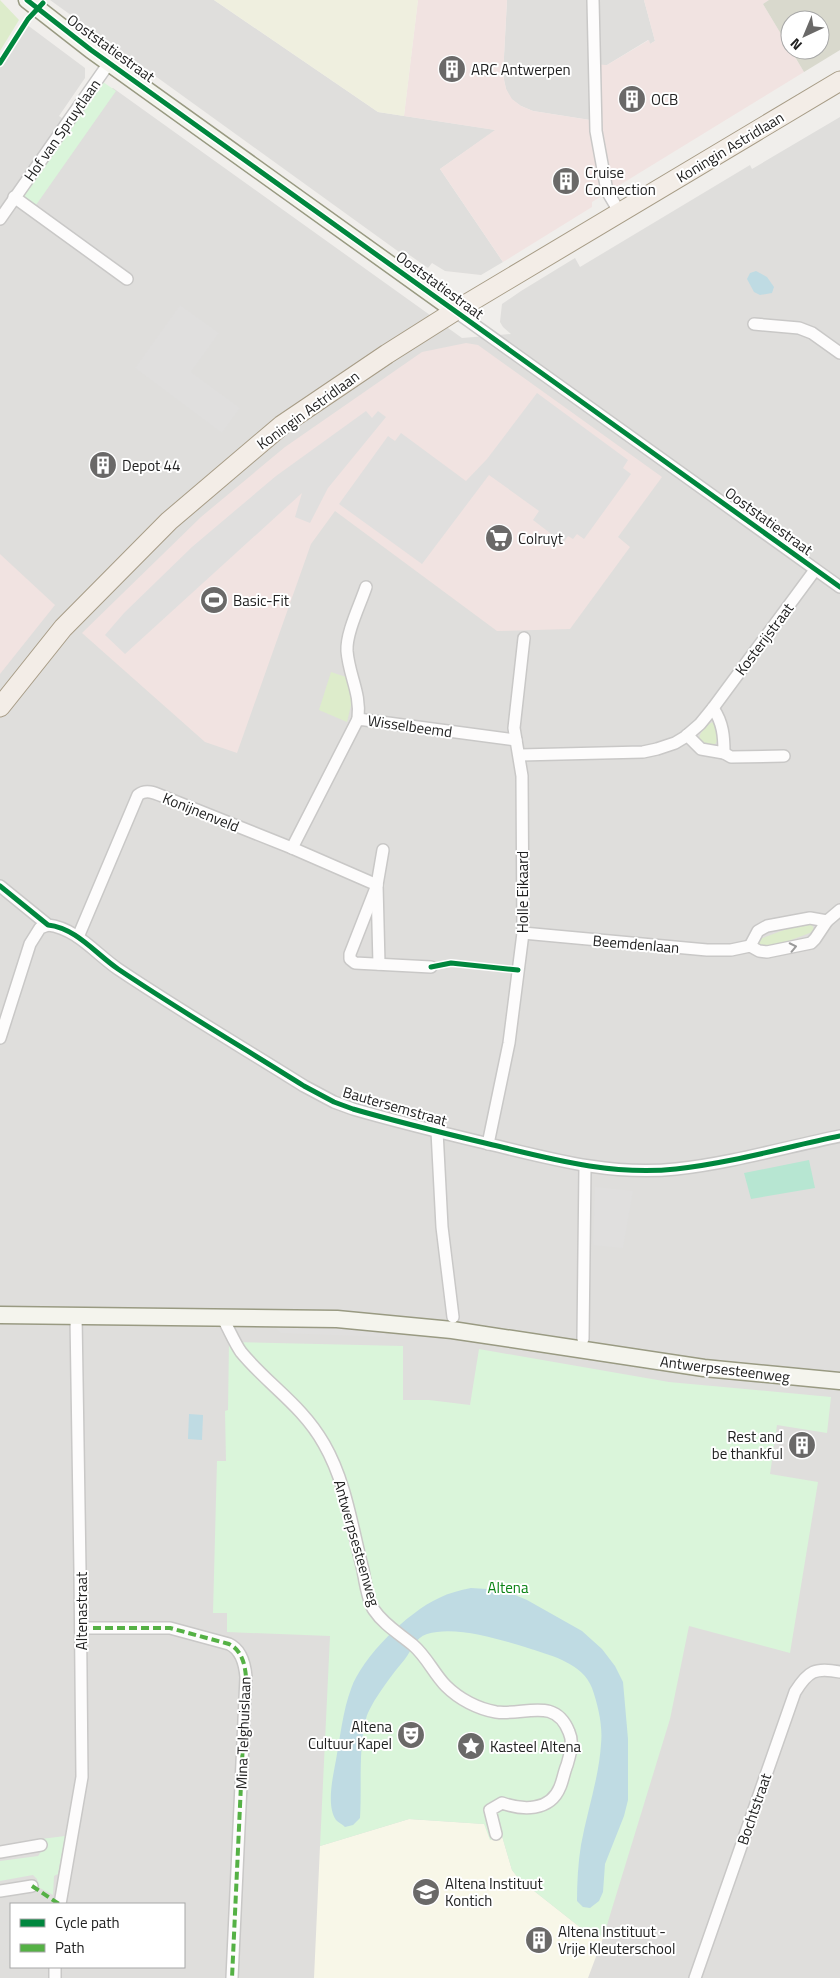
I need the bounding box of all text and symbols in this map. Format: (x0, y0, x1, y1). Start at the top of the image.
street label: Ooststatiestraat (62, 8, 160, 88)
north arrow (780, 10, 830, 60)
text: N (785, 34, 806, 56)
building icon: ARC Antwerpen (437, 54, 467, 84)
place label: ARC Antwerpen (471, 58, 571, 81)
street label: Hof van Spruytlaan (18, 74, 106, 186)
building icon: OCB (617, 84, 647, 114)
place label: OCB (651, 88, 678, 111)
street label: Koningin Astridlaan (672, 106, 788, 188)
place label: Cruise Connection (585, 161, 656, 201)
building icon: Cruise Connection (551, 166, 581, 196)
street label: Ooststatiestraat (391, 245, 489, 325)
street label: Koningin Astridlaan (252, 365, 364, 455)
building icon: Depot 44 (88, 450, 118, 480)
place label: Depot 44 (122, 454, 180, 477)
street label: Ooststatiestraat (720, 481, 818, 561)
supermarket icon: Colruyt (484, 523, 514, 553)
place label: Colruyt (518, 527, 564, 550)
sports icon: Basic-Fit (199, 585, 229, 615)
place label: Basic-Fit (233, 589, 290, 612)
street label: Kosterijstraat (729, 597, 799, 680)
street label: Wisselbeemd (366, 709, 454, 743)
street label: Konijnenveld (159, 786, 243, 838)
street label: Holle Eikaard (511, 851, 534, 933)
street label: Beemdenlaan (592, 929, 680, 959)
one-way arrow (789, 942, 798, 953)
street label: Bautersemstraat (340, 1080, 451, 1132)
street label: Antwerpsesteenweg (659, 1350, 792, 1388)
place label: Rest and be thankful (712, 1425, 783, 1465)
building icon: Rest and be thankful (787, 1430, 817, 1460)
street label: Antwerpsesteenweg (328, 1477, 386, 1609)
street label: Altenastraat (70, 1571, 93, 1650)
park label: Altena (488, 1576, 529, 1599)
street label: Mina Telghuislaan (230, 1676, 256, 1790)
place label: Altena Cultuur Kapel (308, 1715, 392, 1755)
theatre icon: Altena Cultuur Kapel (396, 1720, 426, 1750)
place icon: Kasteel Altena (456, 1731, 486, 1761)
place label: Kasteel Altena (490, 1735, 582, 1758)
street label: Bochtstraat (731, 1769, 777, 1848)
place label: Altena Instituut Kontich (445, 1872, 544, 1912)
school or university icon: Altena Instituut Kontich (411, 1877, 441, 1907)
legend (10, 1903, 185, 1968)
text: Cycle path (55, 1911, 120, 1934)
place label: Altena Instituut - Vrije Kleuterschool (558, 1920, 675, 1960)
building icon: Altena Instituut - Vrije Kleuterschool (524, 1925, 554, 1955)
text: Path (55, 1936, 85, 1959)

